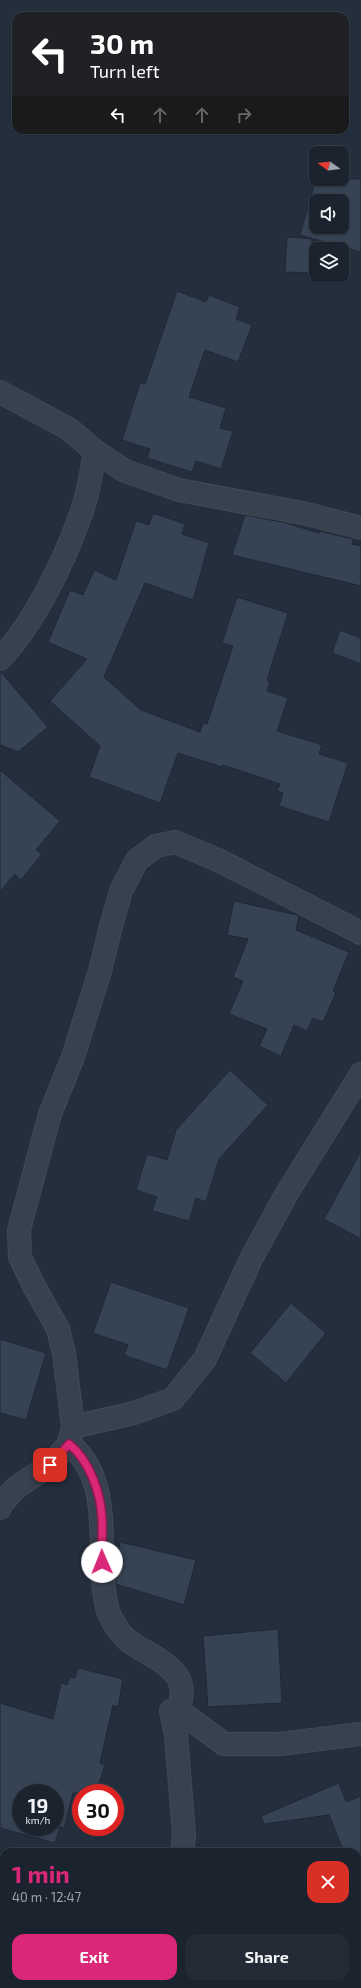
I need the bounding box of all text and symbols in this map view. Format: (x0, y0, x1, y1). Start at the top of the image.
text: 30 m (90, 26, 154, 60)
icon: left (24, 28, 76, 80)
text: Turn left (90, 60, 160, 82)
icon: left (107, 104, 129, 126)
icon: ahead (149, 104, 171, 126)
icon: ahead (191, 104, 213, 126)
icon: right (233, 104, 255, 126)
north arrow (309, 146, 349, 186)
map controls (309, 146, 349, 282)
button: sound (309, 194, 349, 234)
button: layers (309, 242, 349, 282)
pin (33, 1448, 67, 1482)
icon: arrive (39, 1454, 61, 1476)
position arrow (81, 1541, 123, 1583)
speed limit sign: 30 (72, 1784, 124, 1836)
text: 19 (28, 1793, 48, 1817)
text: km/h (26, 1814, 50, 1826)
text: 1 min (12, 1859, 70, 1888)
button: close (307, 1861, 349, 1903)
text: 40 m · 12:47 (12, 1889, 81, 1905)
button: Exit (12, 1934, 177, 1980)
button: Share (185, 1934, 349, 1980)

